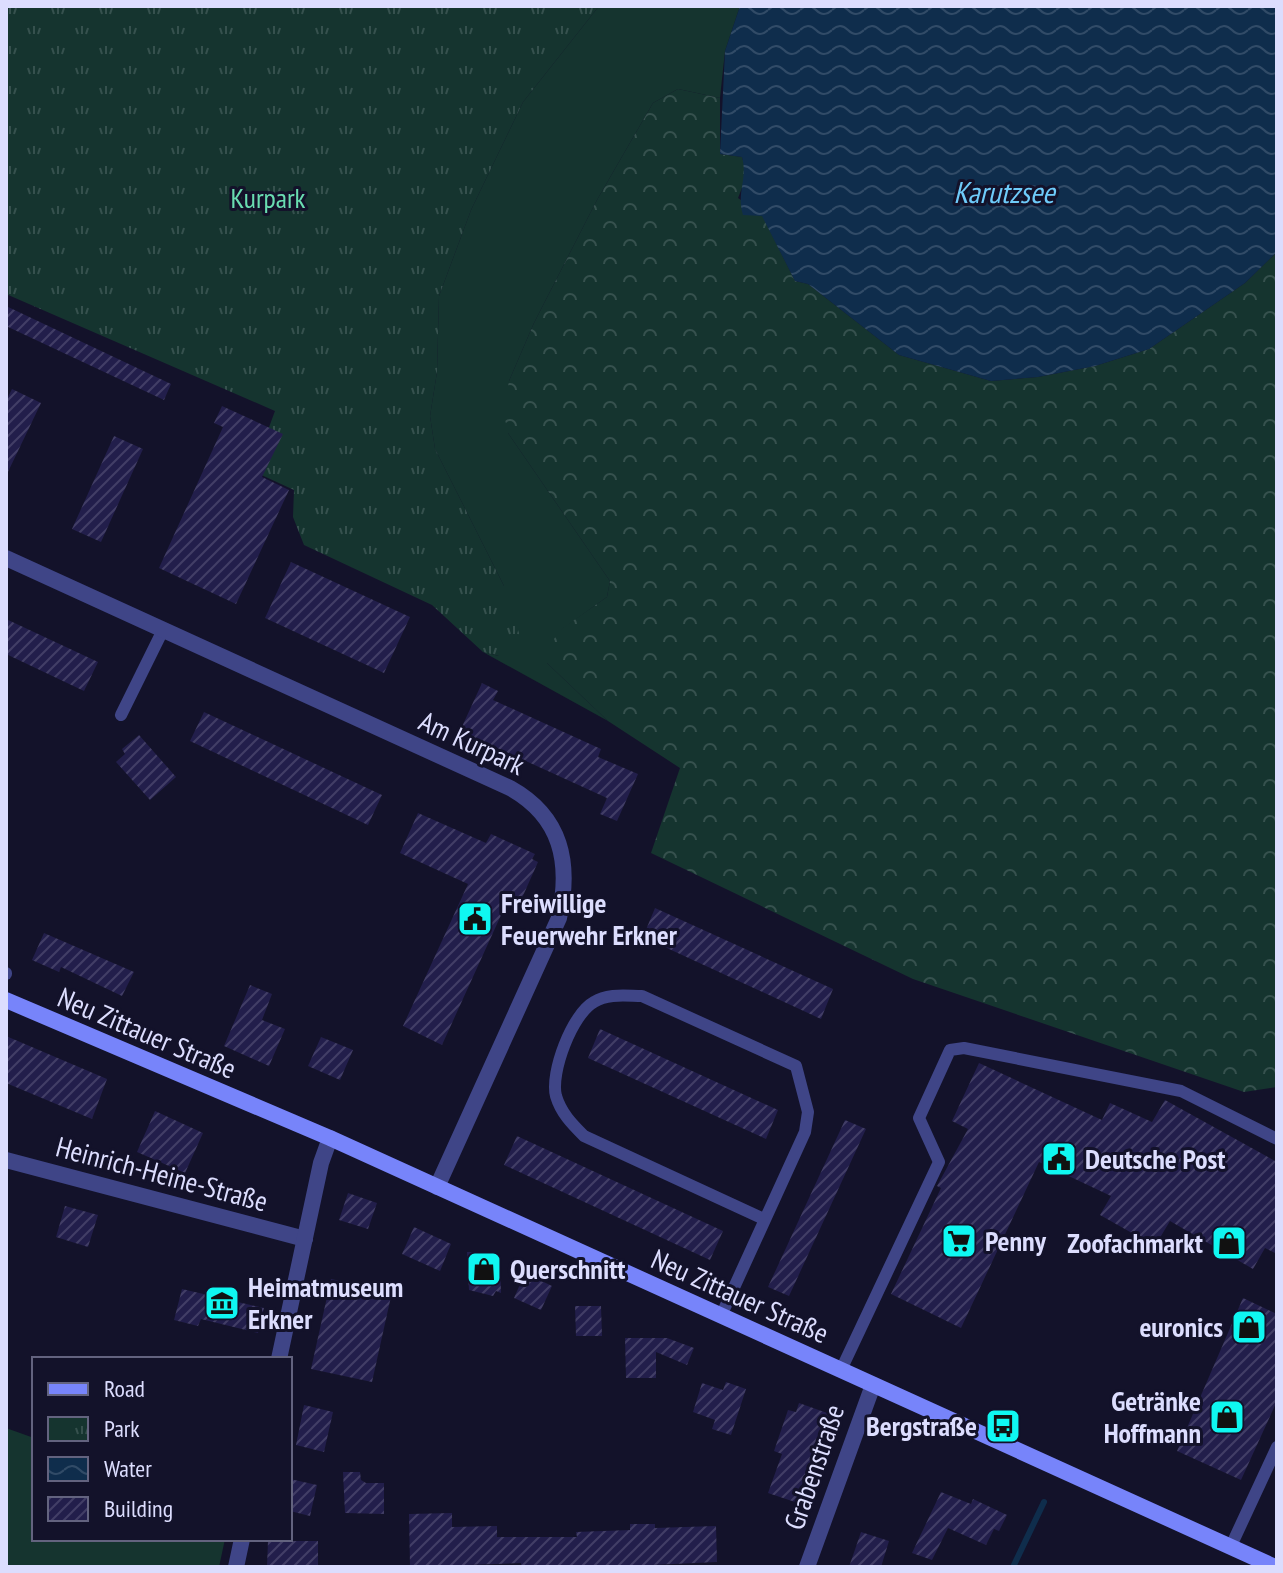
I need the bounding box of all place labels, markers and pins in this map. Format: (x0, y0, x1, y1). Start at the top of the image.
place label: Freiwillige Feuerwehr Erkner (501, 884, 678, 953)
public building icon: Freiwillige Feuerwehr Erkner (456, 900, 494, 938)
public building icon: Deutsche Post (1040, 1140, 1078, 1178)
place label: Deutsche Post (1085, 1140, 1225, 1177)
supermarket icon: Penny (940, 1222, 978, 1260)
place label: Penny (985, 1222, 1047, 1259)
place label: Zoofachmarkt (1067, 1224, 1203, 1261)
shop icon: Zoofachmarkt (1210, 1224, 1248, 1262)
shop icon: Querschnitt (465, 1250, 503, 1288)
place label: Querschnitt (510, 1250, 625, 1287)
place label: Heimatmuseum Erkner (248, 1268, 403, 1337)
museum icon: Heimatmuseum Erkner (203, 1284, 241, 1322)
place label: euronics (1139, 1308, 1223, 1345)
shop icon: euronics (1230, 1308, 1268, 1346)
place label: Getränke Hoffmann (1104, 1382, 1201, 1451)
shop icon: Getränke Hoffmann (1208, 1398, 1246, 1436)
place label: Bergstraße (866, 1407, 977, 1444)
bus stop icon: Bergstraße (984, 1407, 1022, 1445)

